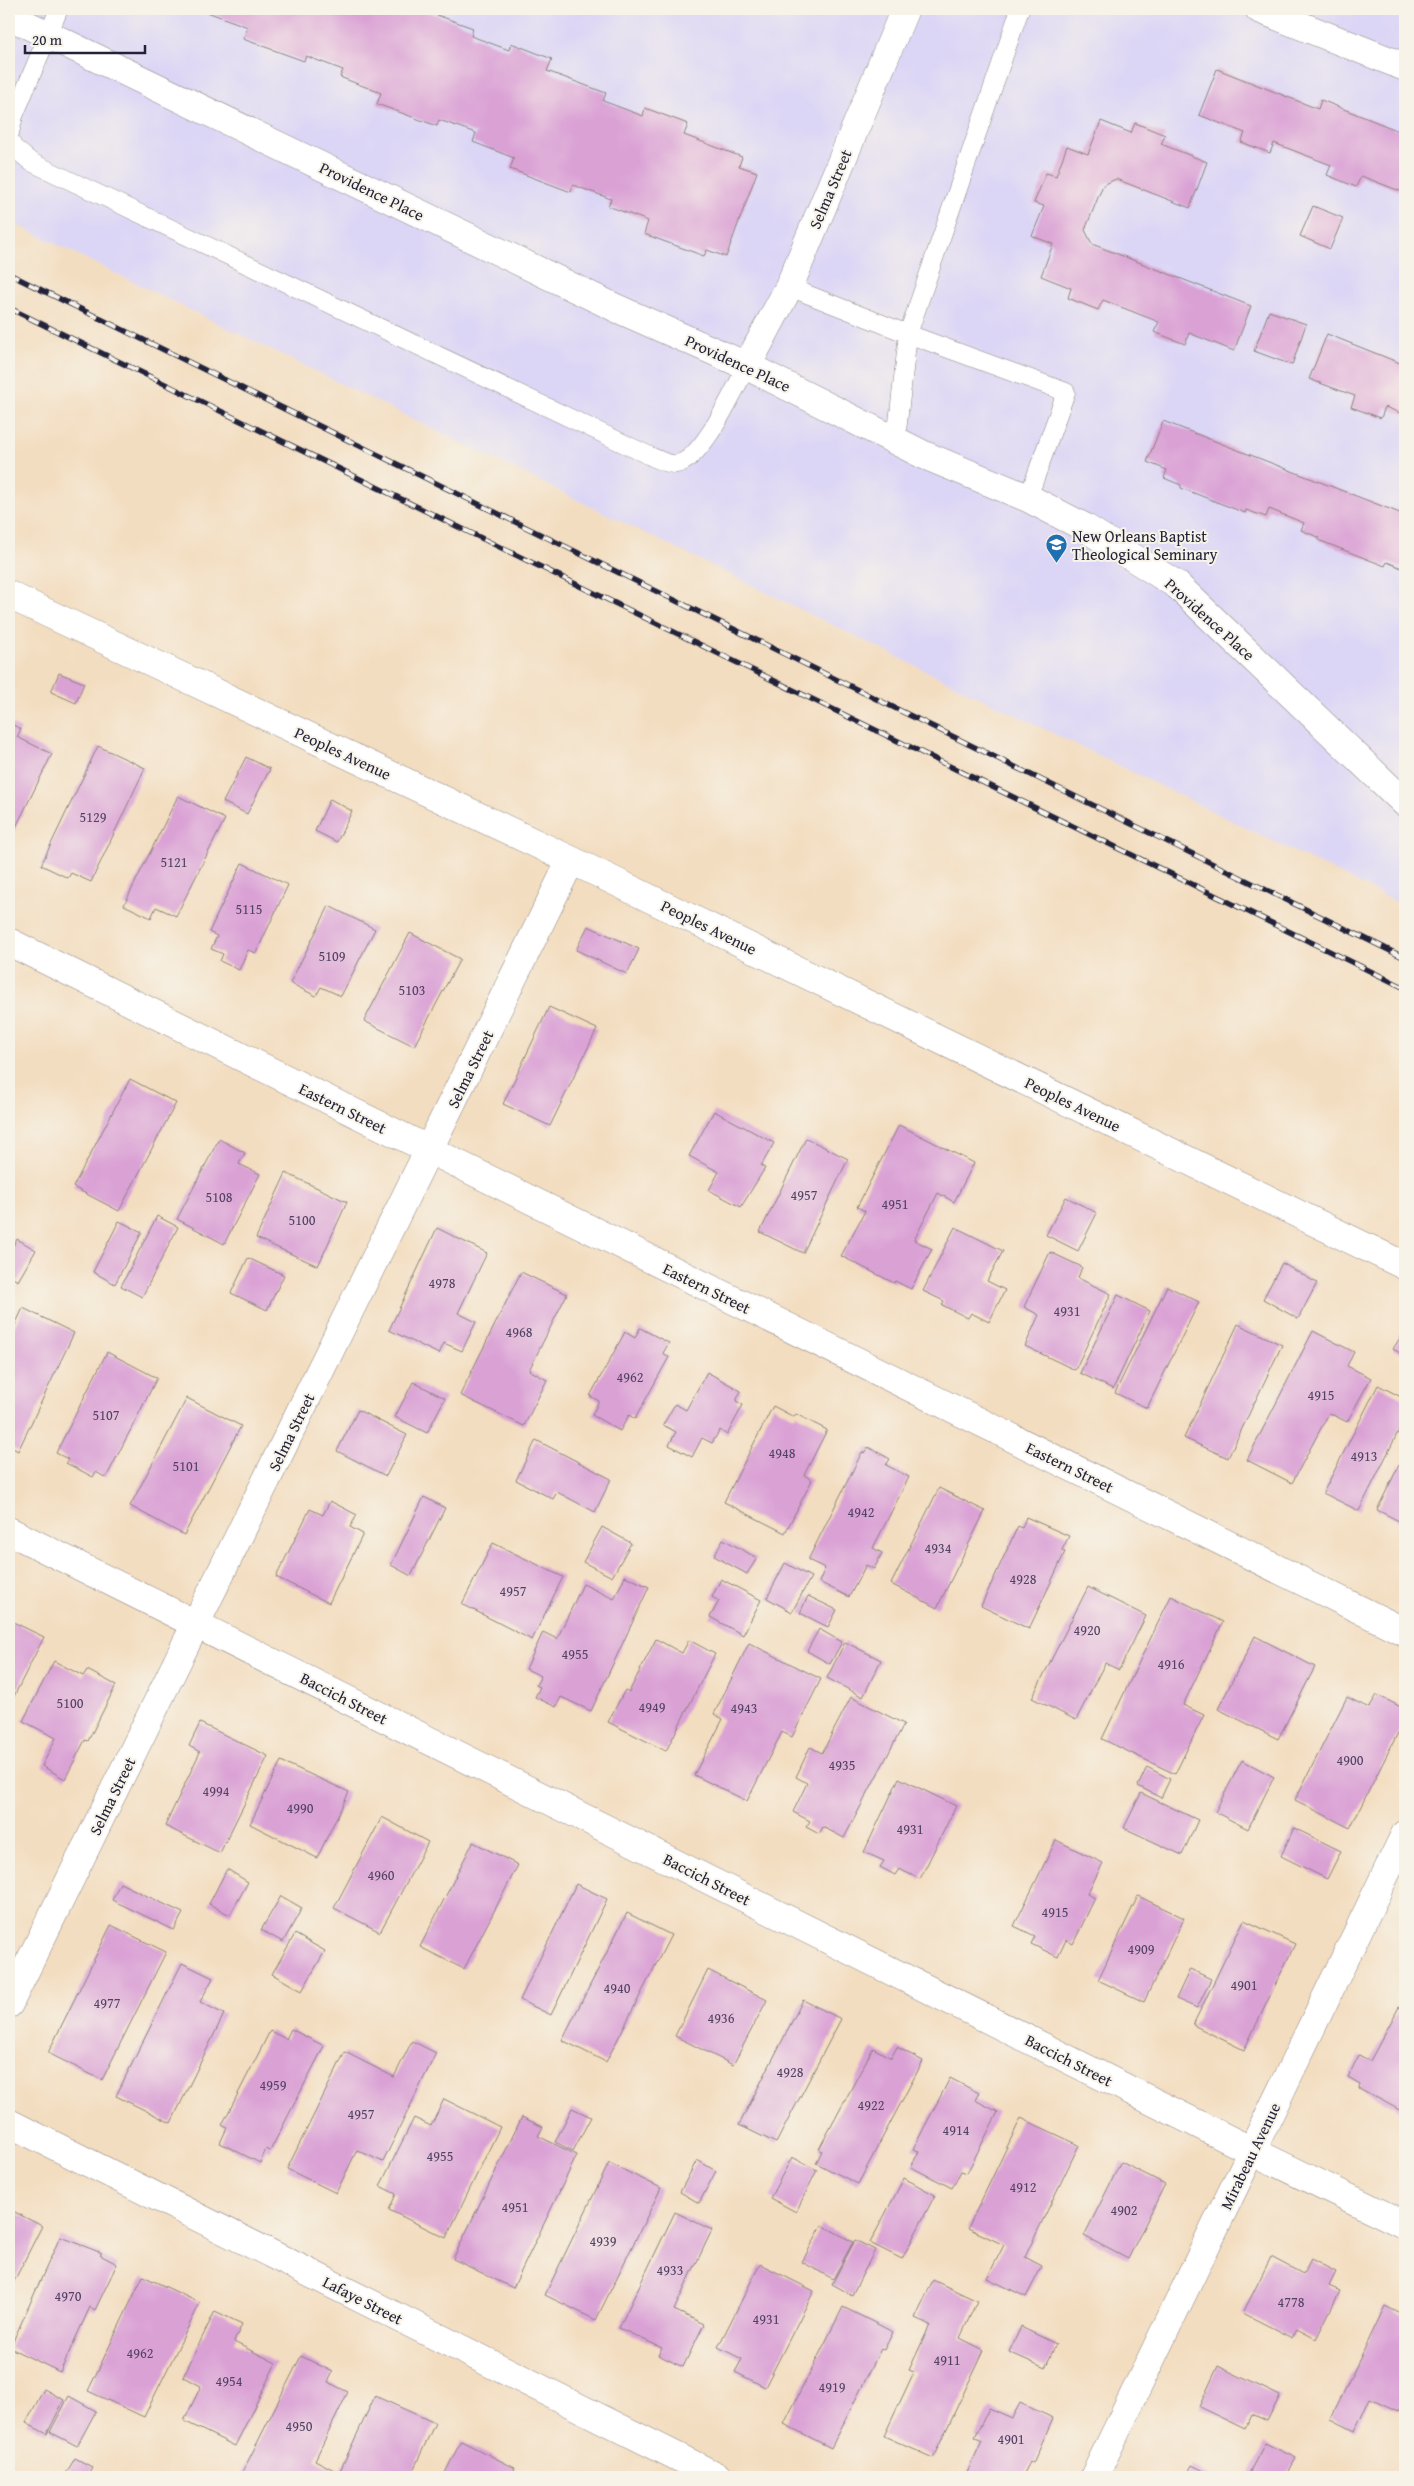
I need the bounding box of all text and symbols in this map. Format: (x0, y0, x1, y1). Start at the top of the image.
scale bar (25, 22, 145, 54)
text: 20 m (32, 29, 63, 50)
street label: Selma Street (802, 145, 858, 233)
street label: Providence Place (316, 155, 428, 227)
street label: Providence Place (681, 328, 795, 398)
place label: New Orleans Baptist Theological Seminary (1072, 524, 1217, 566)
school or university icon: New Orleans Baptist Theological Seminary (1044, 533, 1068, 564)
street label: Providence Place (1160, 572, 1260, 666)
street label: Peoples Avenue (291, 720, 395, 786)
house number: 5129 (80, 807, 107, 827)
house number: 5121 (161, 852, 187, 872)
street label: Peoples Avenue (657, 893, 761, 961)
house number: 5115 (236, 899, 262, 919)
house number: 5109 (319, 946, 346, 966)
house number: 5103 (399, 980, 425, 1000)
street label: Selma Street (441, 1025, 499, 1112)
street label: Peoples Avenue (1021, 1070, 1125, 1138)
street label: Eastern Street (295, 1076, 391, 1140)
house number: 4957 (791, 1185, 818, 1205)
house number: 5108 (206, 1187, 233, 1207)
house number: 4951 (882, 1194, 908, 1214)
house number: 5100 (289, 1210, 316, 1230)
street label: Eastern Street (659, 1256, 755, 1320)
house number: 4978 (429, 1273, 456, 1293)
house number: 4931 (1054, 1301, 1080, 1321)
house number: 4968 (506, 1322, 533, 1342)
house number: 4962 (617, 1367, 643, 1387)
house number: 4915 (1308, 1385, 1334, 1405)
street label: Selma Street (262, 1388, 320, 1475)
house number: 5107 (93, 1405, 120, 1425)
street label: Eastern Street (1022, 1435, 1118, 1499)
house number: 4948 (769, 1443, 796, 1463)
house number: 4913 (1351, 1446, 1377, 1466)
house number: 5101 (173, 1456, 199, 1476)
house number: 4942 (848, 1502, 874, 1522)
house number: 4934 (925, 1538, 952, 1558)
house number: 4928 (1010, 1569, 1037, 1589)
house number: 4957 (500, 1581, 527, 1601)
house number: 4920 (1074, 1620, 1101, 1640)
house number: 4955 (562, 1644, 588, 1664)
house number: 4916 (1158, 1654, 1185, 1674)
street label: Baccich Street (296, 1666, 392, 1730)
house number: 5100 (57, 1693, 84, 1713)
house number: 4949 (639, 1697, 666, 1717)
house number: 4943 (731, 1698, 757, 1718)
house number: 4900 (1337, 1750, 1364, 1770)
street label: Selma Street (83, 1752, 141, 1839)
house number: 4935 (829, 1755, 855, 1775)
house number: 4994 (203, 1781, 230, 1801)
house number: 4990 (287, 1798, 314, 1818)
house number: 4931 (897, 1819, 923, 1839)
street label: Baccich Street (659, 1847, 755, 1911)
house number: 4960 (368, 1865, 395, 1885)
house number: 4915 (1042, 1902, 1068, 1922)
house number: 4909 (1128, 1939, 1155, 1959)
house number: 4901 (1231, 1975, 1257, 1995)
house number: 4940 (604, 1978, 631, 1998)
house number: 4977 (94, 1993, 121, 2013)
house number: 4936 (708, 2008, 735, 2028)
street label: Baccich Street (1021, 2028, 1117, 2092)
house number: 4928 (777, 2062, 804, 2082)
house number: 4959 (260, 2075, 287, 2095)
house number: 4922 (858, 2095, 884, 2115)
street label: Mirabeau Avenue (1214, 2098, 1286, 2214)
house number: 4957 (348, 2104, 375, 2124)
house number: 4914 (943, 2120, 970, 2140)
house number: 4955 (427, 2146, 453, 2166)
house number: 4912 (1010, 2177, 1036, 2197)
house number: 4951 (502, 2197, 528, 2217)
house number: 4902 (1111, 2200, 1137, 2220)
house number: 4939 (590, 2231, 617, 2251)
house number: 4933 (657, 2260, 683, 2280)
street label: Lafaye Street (319, 2270, 408, 2331)
house number: 4970 (55, 2286, 82, 2306)
house number: 4778 (1278, 2292, 1305, 2312)
house number: 4931 (753, 2309, 779, 2329)
house number: 4962 (127, 2343, 153, 2363)
house number: 4911 (934, 2350, 960, 2370)
house number: 4954 (216, 2371, 243, 2391)
house number: 4919 (819, 2377, 846, 2397)
house number: 4950 (286, 2416, 313, 2436)
house number: 4901 (998, 2429, 1024, 2449)

